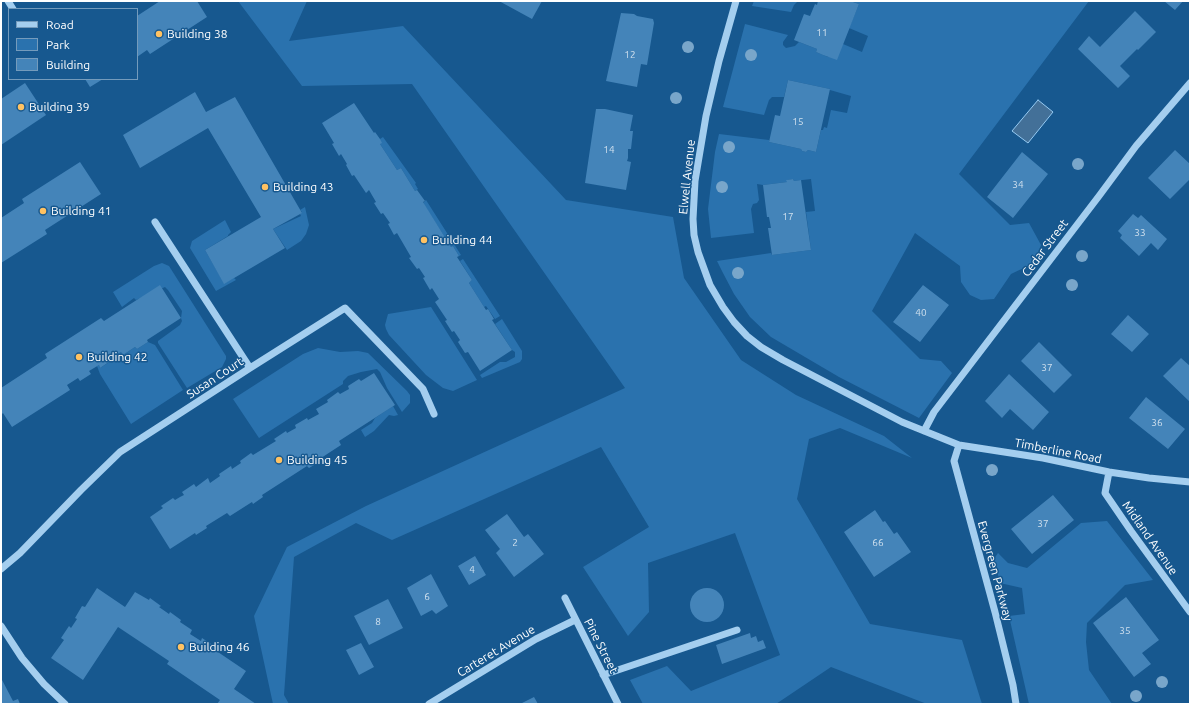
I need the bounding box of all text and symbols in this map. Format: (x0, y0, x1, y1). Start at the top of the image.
legend (8, 8, 138, 80)
text: Road (46, 18, 74, 31)
place label: Building 38 (167, 27, 228, 41)
house number: 11 (816, 27, 828, 39)
marker: Building 38 (154, 29, 164, 39)
text: Park (46, 38, 70, 51)
house number: 12 (624, 49, 636, 61)
text: Building (46, 58, 90, 71)
place label: Building 39 (29, 100, 90, 114)
marker: Building 39 (16, 102, 26, 112)
house number: 15 (792, 116, 804, 128)
street label: Elwell Avenue (676, 139, 698, 215)
house number: 14 (603, 144, 615, 156)
house number: 34 (1012, 179, 1024, 191)
place label: Building 43 (273, 180, 334, 194)
marker: Building 43 (260, 182, 270, 192)
place label: Building 41 (51, 204, 112, 218)
marker: Building 41 (38, 206, 48, 216)
house number: 17 (782, 211, 794, 223)
street label: Cedar Street (1019, 217, 1071, 279)
house number: 33 (1134, 227, 1146, 239)
place label: Building 44 (432, 233, 493, 247)
marker: Building 44 (419, 235, 429, 245)
house number: 40 (915, 307, 927, 319)
place label: Building 42 (87, 350, 148, 364)
marker: Building 42 (74, 352, 84, 362)
street label: Susan Court (184, 354, 246, 402)
house number: 37 (1041, 362, 1053, 374)
house number: 36 (1151, 417, 1163, 429)
street label: Timberline Road (1013, 436, 1103, 466)
place label: Building 45 (287, 453, 348, 467)
marker: Building 45 (274, 455, 284, 465)
street label: Midland Avenue (1119, 498, 1181, 578)
house number: 37 (1037, 518, 1049, 530)
street label: Evergreen Parkway (975, 519, 1015, 623)
house number: 2 (512, 537, 518, 549)
house number: 66 (872, 537, 884, 549)
house number: 4 (469, 564, 475, 576)
house number: 6 (424, 591, 430, 603)
house number: 8 (375, 616, 381, 628)
street label: Pine Street (581, 616, 621, 676)
street label: Carteret Avenue (454, 622, 538, 680)
house number: 35 (1119, 625, 1131, 637)
place label: Building 46 (189, 640, 250, 654)
marker: Building 46 (176, 642, 186, 652)

